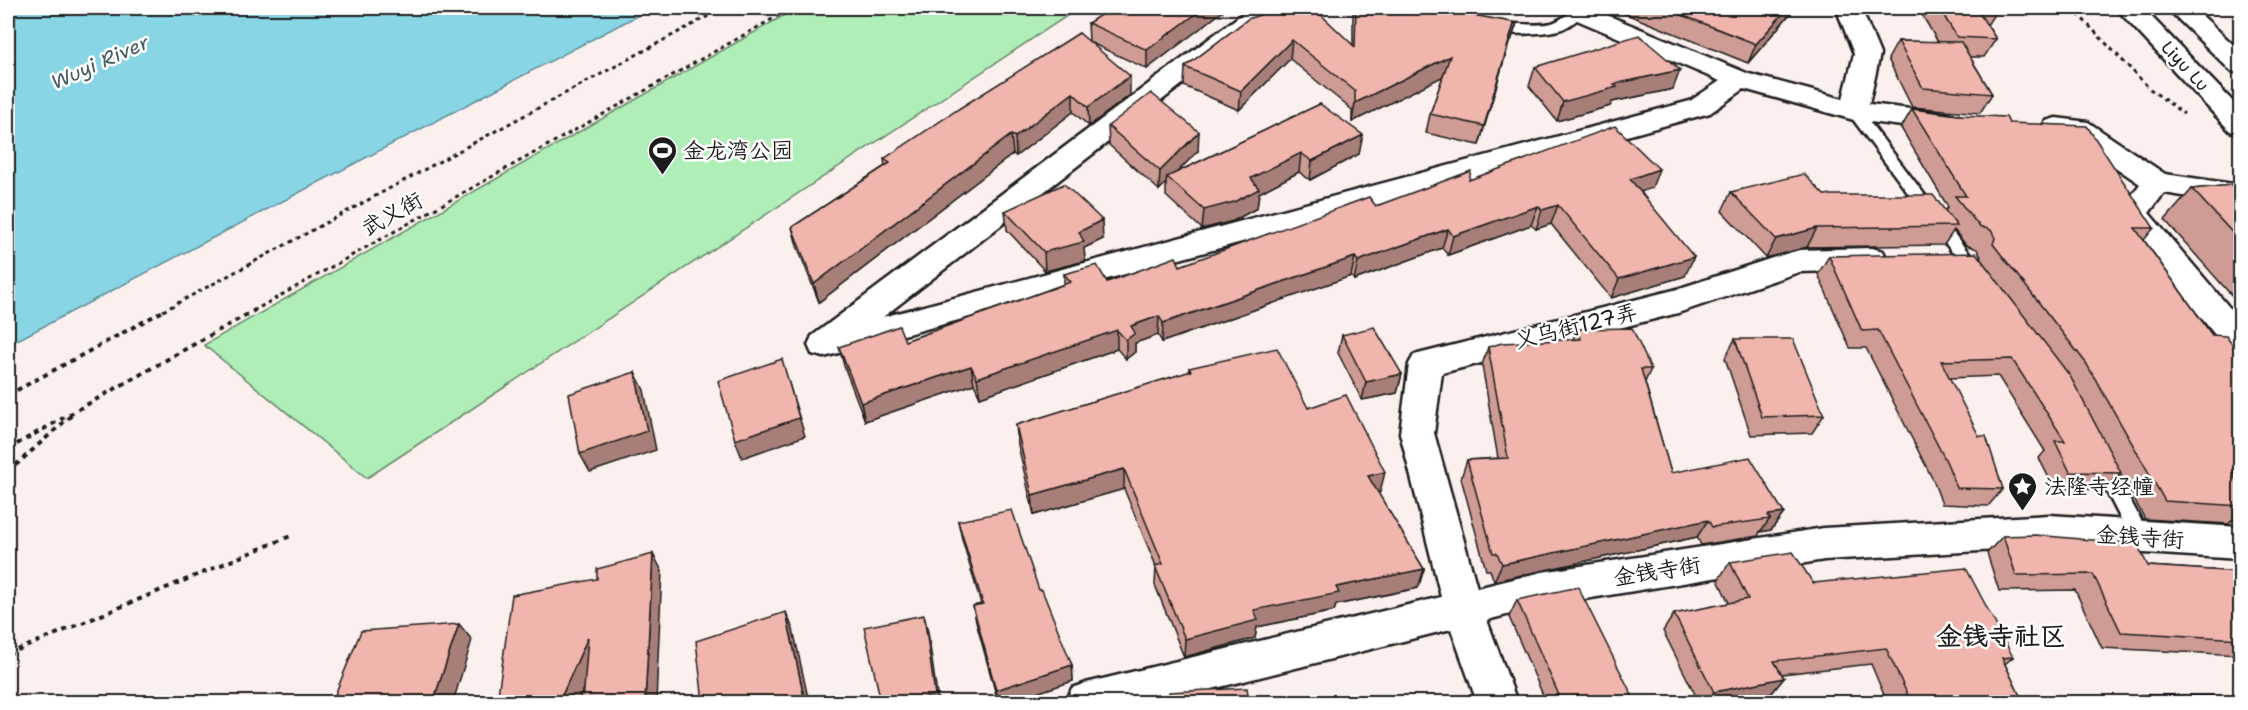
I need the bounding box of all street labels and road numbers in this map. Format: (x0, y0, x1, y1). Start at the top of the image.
street label: Liyu Lu (2156, 36, 2214, 96)
street label: 武义街 (356, 185, 428, 243)
street label: 义乌街127弄 (1512, 297, 1640, 355)
street label: 金钱寺街 (2095, 519, 2185, 555)
street label: 金钱寺街 (1611, 550, 1703, 592)

